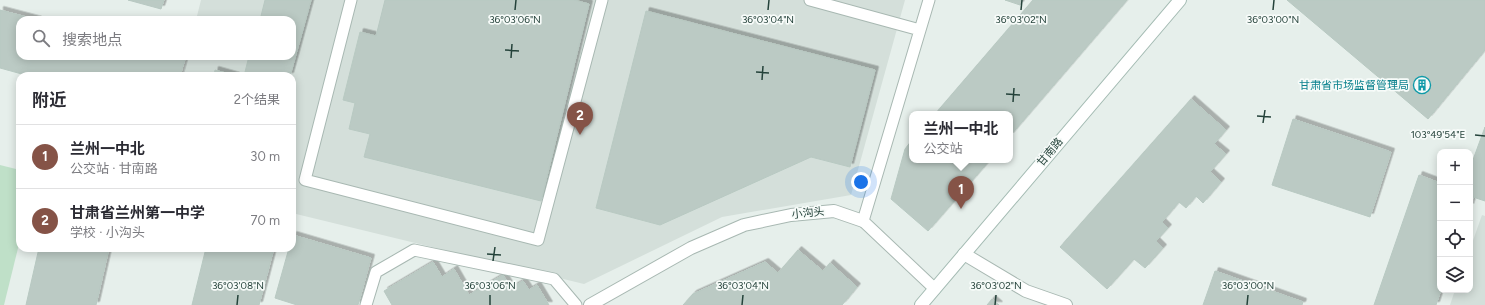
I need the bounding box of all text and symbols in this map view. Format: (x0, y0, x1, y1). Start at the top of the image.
text: 36°03'06"N (489, 13, 541, 26)
text: 36°03'04"N (742, 13, 794, 26)
text: 36°03'02"N (995, 13, 1047, 26)
text: 36°03'00"N (1247, 13, 1299, 26)
search box (16, 16, 296, 60)
icon: search (30, 27, 52, 49)
text: 搜索地点 (62, 31, 122, 49)
building icon: 甘肃省市场监督管理局 (1412, 75, 1432, 95)
place label: 甘肃省市场监督管理局 (1299, 79, 1409, 92)
text: 附近 (32, 90, 66, 110)
text: 2个结果 (234, 92, 280, 107)
pin: 2 (567, 102, 593, 135)
popup (909, 111, 1013, 163)
text: 兰州一中北 (923, 120, 999, 138)
text: 103°49'54"E (1411, 128, 1465, 141)
street label: 甘南路 (1034, 135, 1066, 169)
text: 兰州一中北 (70, 140, 145, 158)
text: 公交站 (923, 141, 963, 156)
text: 1 (42, 149, 48, 164)
text: 30 m (250, 149, 280, 164)
map controls (1437, 149, 1473, 293)
button: + (1437, 149, 1473, 185)
text: 公交站 · 甘南路 (70, 161, 158, 176)
your location (851, 172, 871, 192)
pin: 1 (948, 176, 974, 209)
button: − (1437, 185, 1473, 221)
text: 甘肃省兰州第一中学 (70, 204, 205, 222)
street label: 小沟头 (791, 205, 825, 221)
text: 2 (41, 213, 49, 228)
text: 70 m (250, 213, 280, 228)
button: locate (1437, 221, 1473, 257)
text: 学校 · 小沟头 (70, 225, 145, 240)
button: layers (1437, 257, 1473, 293)
text: 36°03'08"N (212, 279, 264, 292)
text: 36°03'06"N (464, 279, 516, 292)
text: 36°03'04"N (717, 279, 769, 292)
text: 36°03'02"N (970, 279, 1022, 292)
text: 36°03'00"N (1222, 279, 1274, 292)

